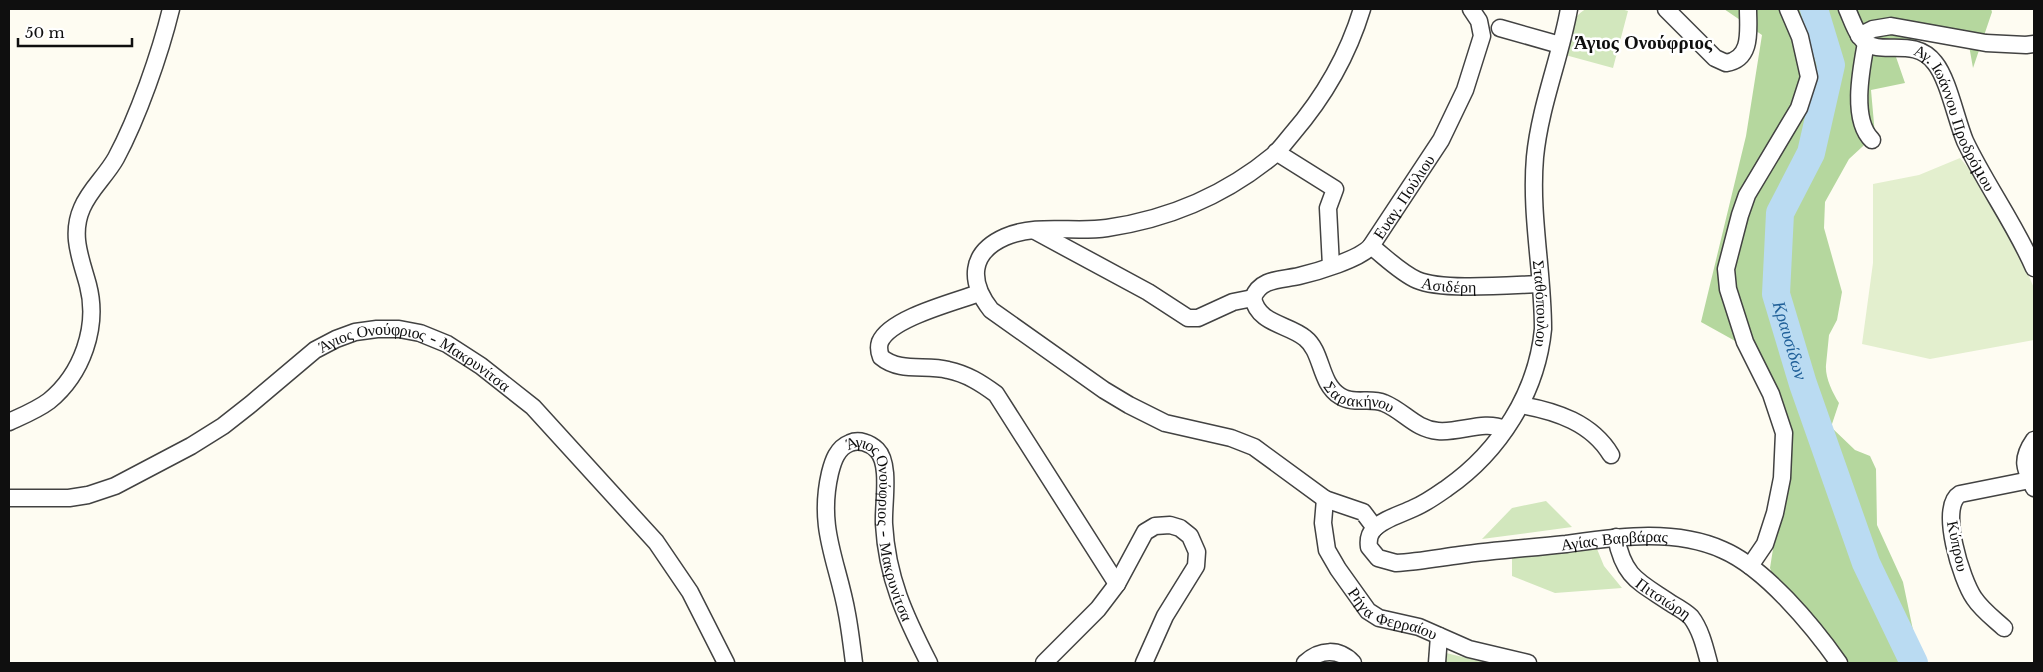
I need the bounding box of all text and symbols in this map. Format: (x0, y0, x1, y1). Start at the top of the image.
scale bar (18, 15, 131, 47)
text: 50 m (25, 23, 65, 42)
district label: Άγιος Ονούφριος (1574, 31, 1713, 54)
street label: Αγ. Ιωάννου Προδρόμου (1911, 40, 2000, 195)
street label: Ευαγ. Πούλιου (1368, 150, 1439, 243)
street label: Σταθόπουλου (1529, 259, 1553, 349)
street label: Ασιδέρη (1420, 272, 1476, 297)
water label: Κραυσίδων (1767, 297, 1812, 383)
street label: Άγιος Ονούφριος - Μακρυνίτσα (314, 319, 515, 396)
street label: Σαρακήνου (1320, 377, 1398, 417)
street label: Άγιος Ονούφριος - Μακρυνίτσα (842, 431, 918, 625)
street label: Κύπρου (1943, 519, 1973, 573)
street label: Αγίας Βαρβάρας (1560, 526, 1669, 555)
street label: Πιτσιώρη (1632, 573, 1696, 623)
street label: Ρήγα Φερραίου (1344, 583, 1441, 644)

